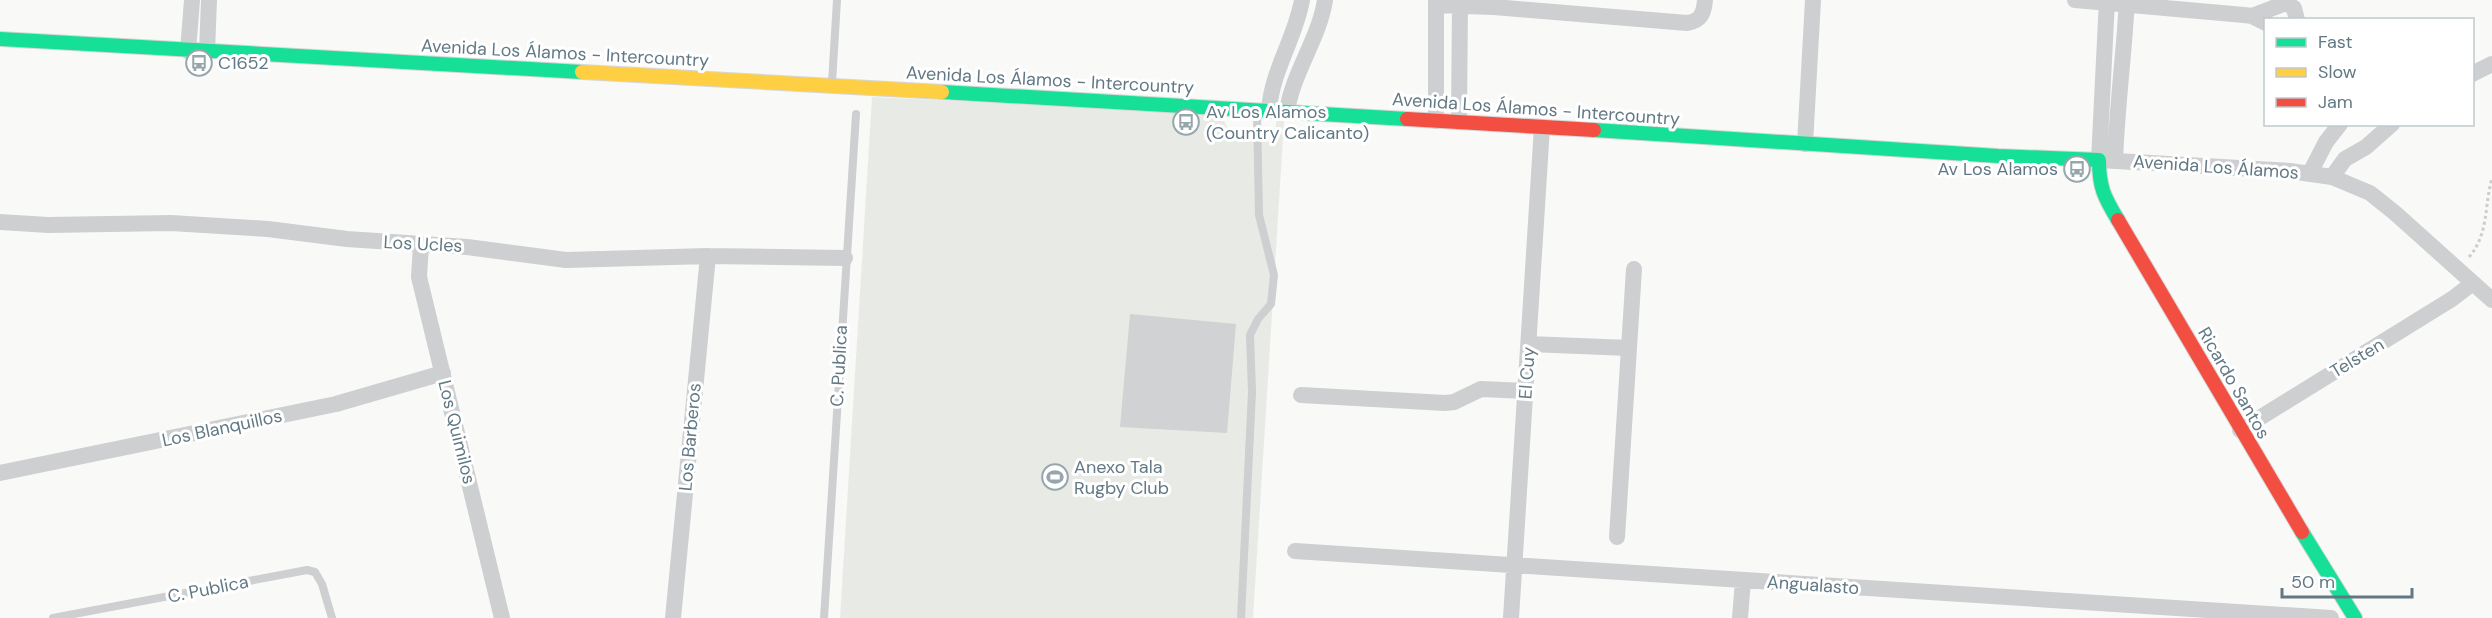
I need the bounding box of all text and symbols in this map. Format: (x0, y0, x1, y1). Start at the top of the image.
legend (2264, 18, 2474, 126)
text: Fast (2318, 30, 2353, 54)
street label: Avenida Los Álamos - Intercountry (420, 33, 710, 73)
bus stop icon: C1652 (184, 48, 214, 78)
place label: C1652 (218, 51, 269, 75)
street label: Avenida Los Álamos - Intercountry (905, 60, 1195, 100)
text: Slow (2318, 60, 2357, 84)
street label: Avenida Los Álamos - Intercountry (1391, 87, 1681, 131)
text: Jam (2318, 90, 2353, 114)
place label: Av Los Alamos (Country Calicanto) (1206, 100, 1369, 145)
bus stop icon: Av Los Alamos (Country Calicanto) (1171, 107, 1201, 137)
street label: Avenida Los Álamos (2132, 149, 2300, 185)
bus stop icon: Av Los Alamos (2062, 154, 2092, 184)
place label: Av Los Alamos (1938, 157, 2058, 181)
street label: Los Ucles (383, 230, 463, 258)
street label: Ricardo Santos (2192, 323, 2276, 443)
street label: C. Publica (825, 325, 853, 407)
street label: Telsten (2326, 333, 2388, 383)
street label: El Cuy (1513, 346, 1541, 400)
street label: Los Quimilos (433, 378, 481, 486)
street label: Los Barberos (673, 382, 707, 492)
street label: Los Blanquillos (160, 404, 284, 452)
place label: Anexo Tala Rugby Club (1074, 455, 1169, 500)
sports icon: Anexo Tala Rugby Club (1040, 462, 1070, 492)
scale bar (2282, 561, 2412, 599)
street label: C. Publica (166, 569, 250, 609)
street label: Angualasto (1766, 570, 1860, 600)
text: 50 m (2291, 570, 2335, 594)

